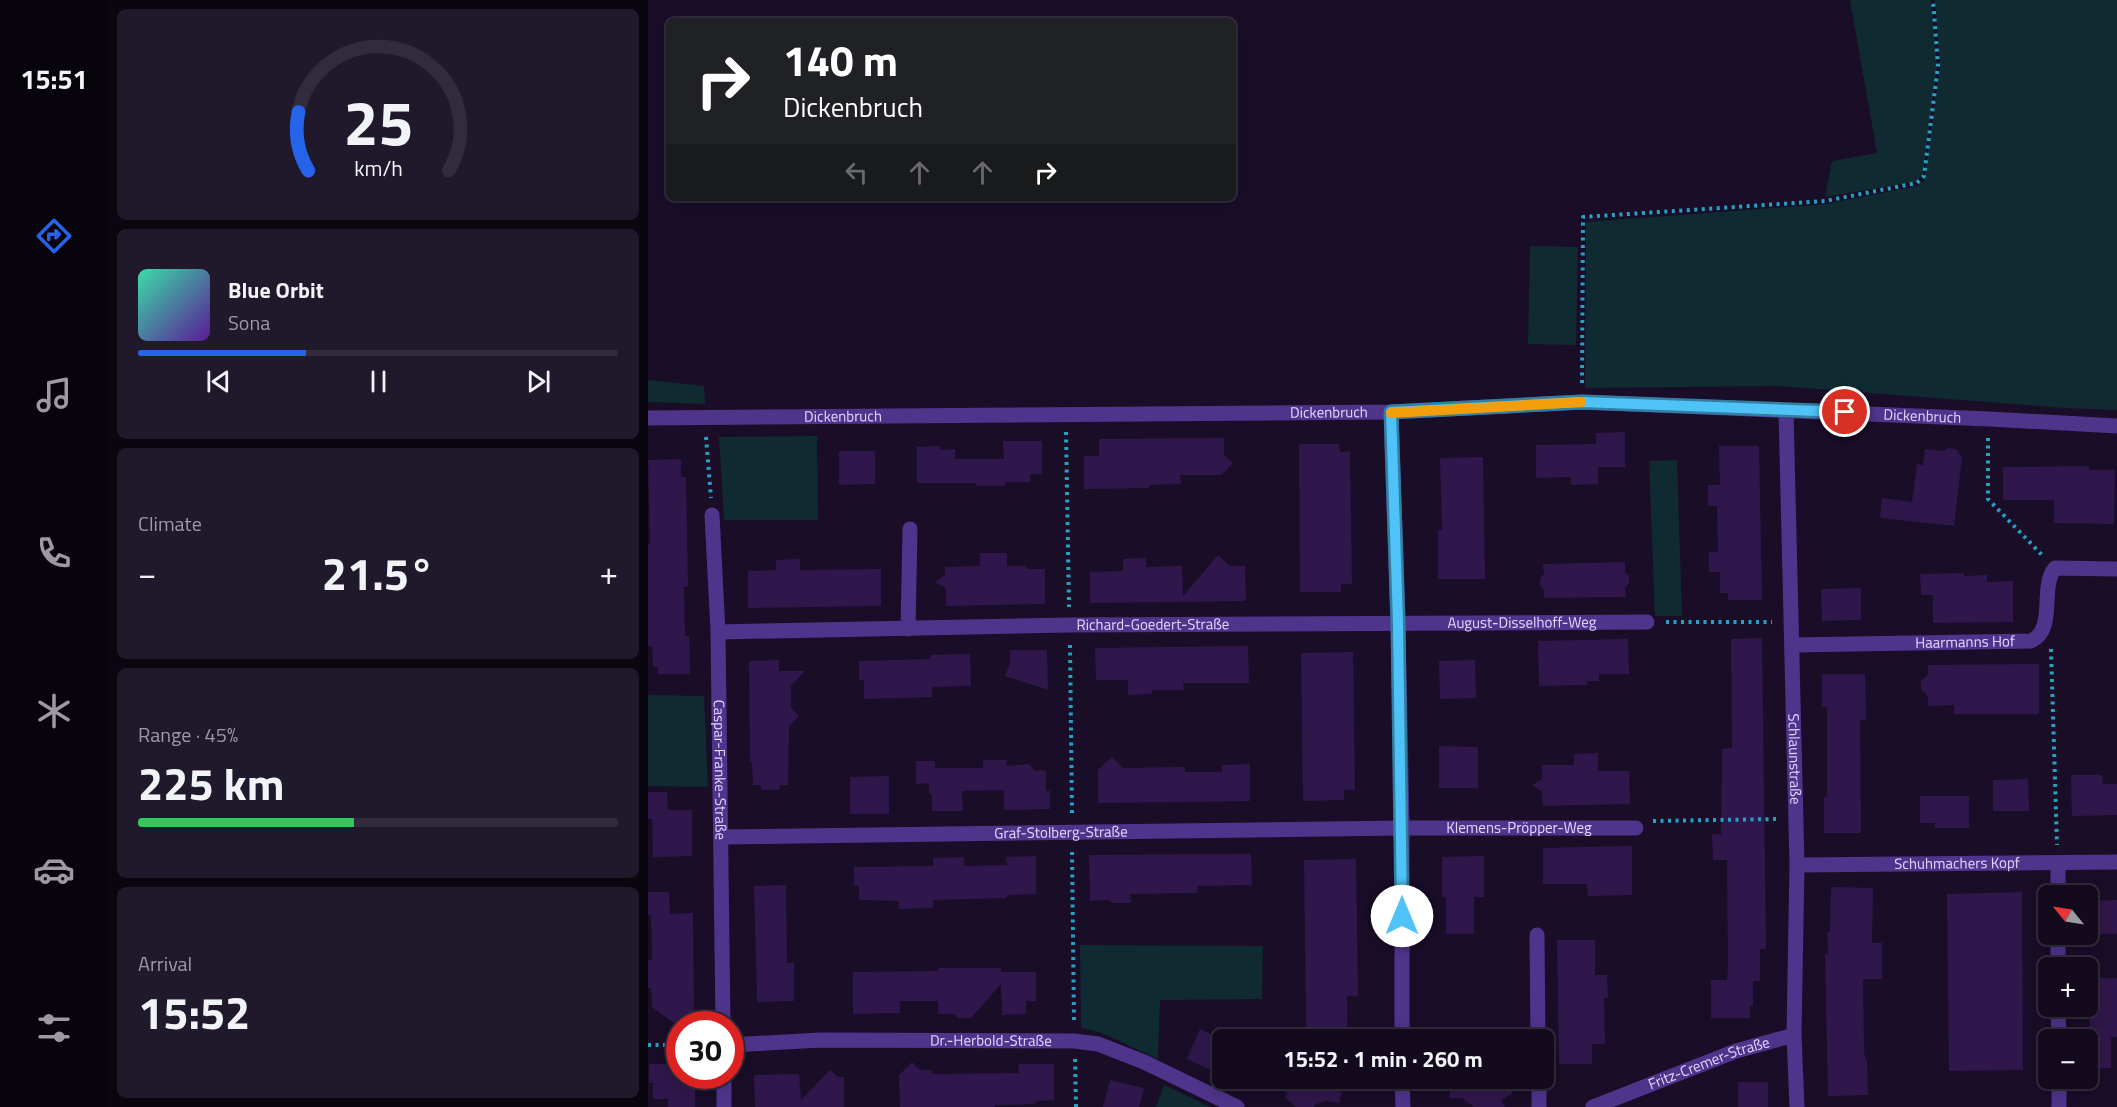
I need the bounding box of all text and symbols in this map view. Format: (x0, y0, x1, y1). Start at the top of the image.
text: 140 m (783, 28, 898, 92)
icon: right (684, 42, 762, 120)
text: 15:51 (20, 58, 88, 99)
text: 25 (343, 74, 413, 169)
text: Dickenbruch (783, 86, 923, 127)
text: km/h (354, 153, 402, 185)
icon: left (840, 156, 873, 189)
icon: ahead (903, 156, 936, 189)
icon: ahead (966, 156, 999, 189)
icon: right (1029, 156, 1062, 189)
icon: directions (33, 215, 75, 257)
text: Blue Orbit (228, 273, 324, 307)
text: Sona (228, 307, 270, 338)
icon: previous (202, 365, 235, 398)
icon: pause (362, 365, 395, 398)
icon: next (522, 365, 555, 398)
icon: music (33, 374, 75, 416)
pin (1819, 386, 1870, 437)
icon: arrive (1828, 395, 1861, 428)
street label: Dickenbruch (1290, 400, 1368, 424)
street label: Dickenbruch (1883, 403, 1962, 429)
street label: Dickenbruch (804, 404, 882, 428)
text: Climate (138, 508, 202, 539)
icon: phone (33, 532, 75, 574)
text: 21.5° (322, 539, 434, 607)
text: − (138, 548, 156, 598)
text: + (600, 548, 618, 598)
street label: August-Disselhoff-Weg (1447, 610, 1597, 634)
street label: Richard-Goedert-Straße (1076, 612, 1229, 636)
street label: Haarmanns Hof (1915, 629, 2015, 654)
icon: climate (33, 690, 75, 732)
street label: Caspar-Franke-Straße (708, 699, 733, 840)
street label: Schlaunstraße (1782, 713, 1808, 805)
text: Range · 45% (138, 719, 238, 750)
text: 225 km (138, 749, 284, 817)
street label: Klemens-Pröpper-Weg (1446, 816, 1592, 839)
street label: Graf-Stolberg-Straße (994, 820, 1128, 844)
icon: car (33, 849, 75, 891)
street label: Schuhmachers Kopf (1894, 851, 2020, 875)
position arrow (1370, 884, 1434, 948)
north arrow (2038, 885, 2098, 945)
map controls (2038, 885, 2098, 1089)
text: Arrival (138, 948, 192, 979)
button: + (2038, 957, 2098, 1017)
text: 15:52 (138, 978, 250, 1046)
icon: filters (33, 1007, 75, 1049)
speed limit sign: 30 (666, 1011, 744, 1089)
street label: Dr.-Herbold-Straße (930, 1028, 1052, 1052)
button: − (2038, 1029, 2098, 1089)
street label: Fritz-Cremer-Straße (1644, 1030, 1772, 1095)
text: 15:52 · 1 min · 260 m (1283, 1042, 1483, 1076)

